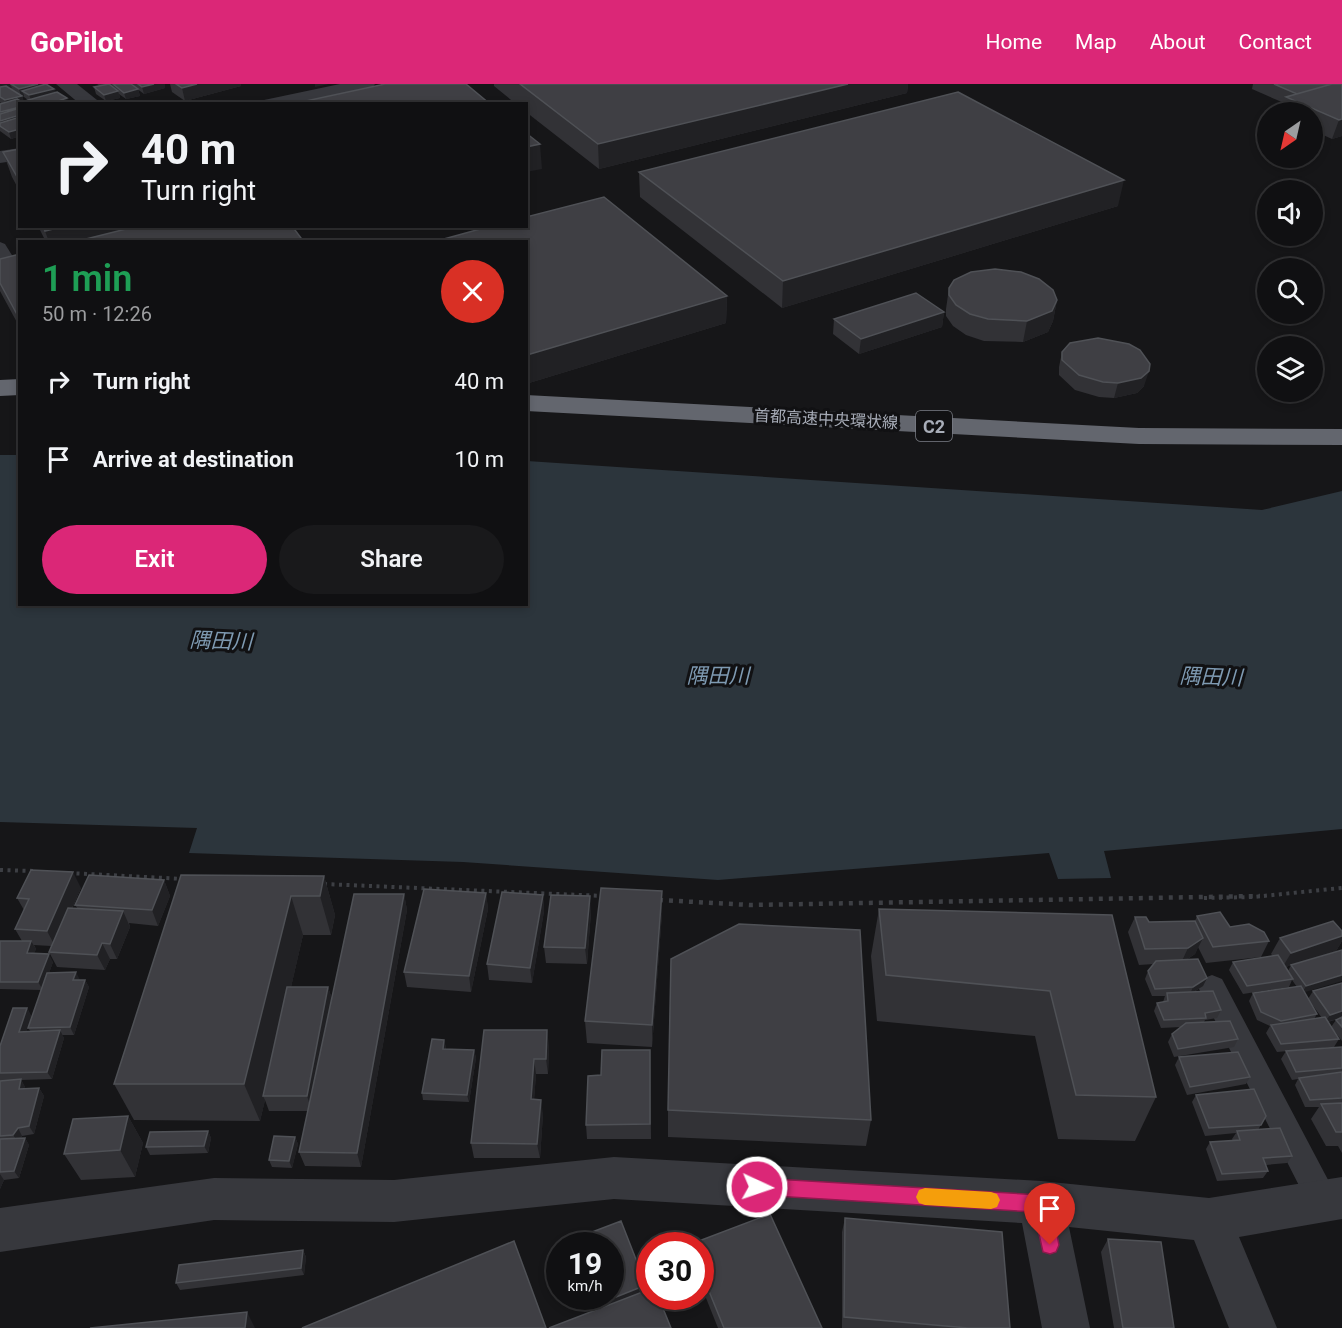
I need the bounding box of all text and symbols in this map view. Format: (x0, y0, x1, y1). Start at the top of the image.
text: GoPilot (30, 26, 123, 59)
text: Home (986, 30, 1042, 54)
text: Map (1075, 30, 1117, 54)
text: About (1150, 30, 1206, 54)
text: Contact (1239, 30, 1312, 54)
north arrow (1257, 102, 1323, 168)
map controls (1257, 102, 1323, 402)
text: 40 m (141, 125, 236, 174)
icon: right (42, 126, 120, 204)
text: Turn right (141, 175, 256, 207)
button: sound (1257, 180, 1323, 246)
text: 1 min (42, 258, 132, 300)
button: search (1257, 258, 1323, 324)
button: close (441, 260, 504, 323)
text: 50 m · 12:26 (42, 302, 152, 326)
button: layers (1257, 336, 1323, 402)
icon: right (42, 365, 75, 398)
text: Turn right (93, 369, 190, 394)
text: 40 m (455, 369, 504, 394)
street label: 首都高速中央環状線 (754, 406, 898, 432)
road number: C2 (916, 411, 952, 441)
icon: arrive (42, 443, 75, 476)
text: Arrive at destination (93, 447, 294, 472)
text: 10 m (455, 447, 504, 472)
button: Exit (42, 525, 267, 594)
button: Share (279, 525, 504, 594)
water label: 隅田川 (189, 628, 255, 654)
water label: 隅田川 (687, 664, 751, 688)
water label: 隅田川 (1179, 664, 1245, 690)
position arrow (725, 1155, 789, 1219)
pin (1024, 1183, 1075, 1245)
icon: arrive (1033, 1192, 1066, 1225)
speed limit sign: 30 (636, 1232, 714, 1310)
text: 19 (568, 1246, 602, 1281)
text: km/h (567, 1277, 603, 1295)

